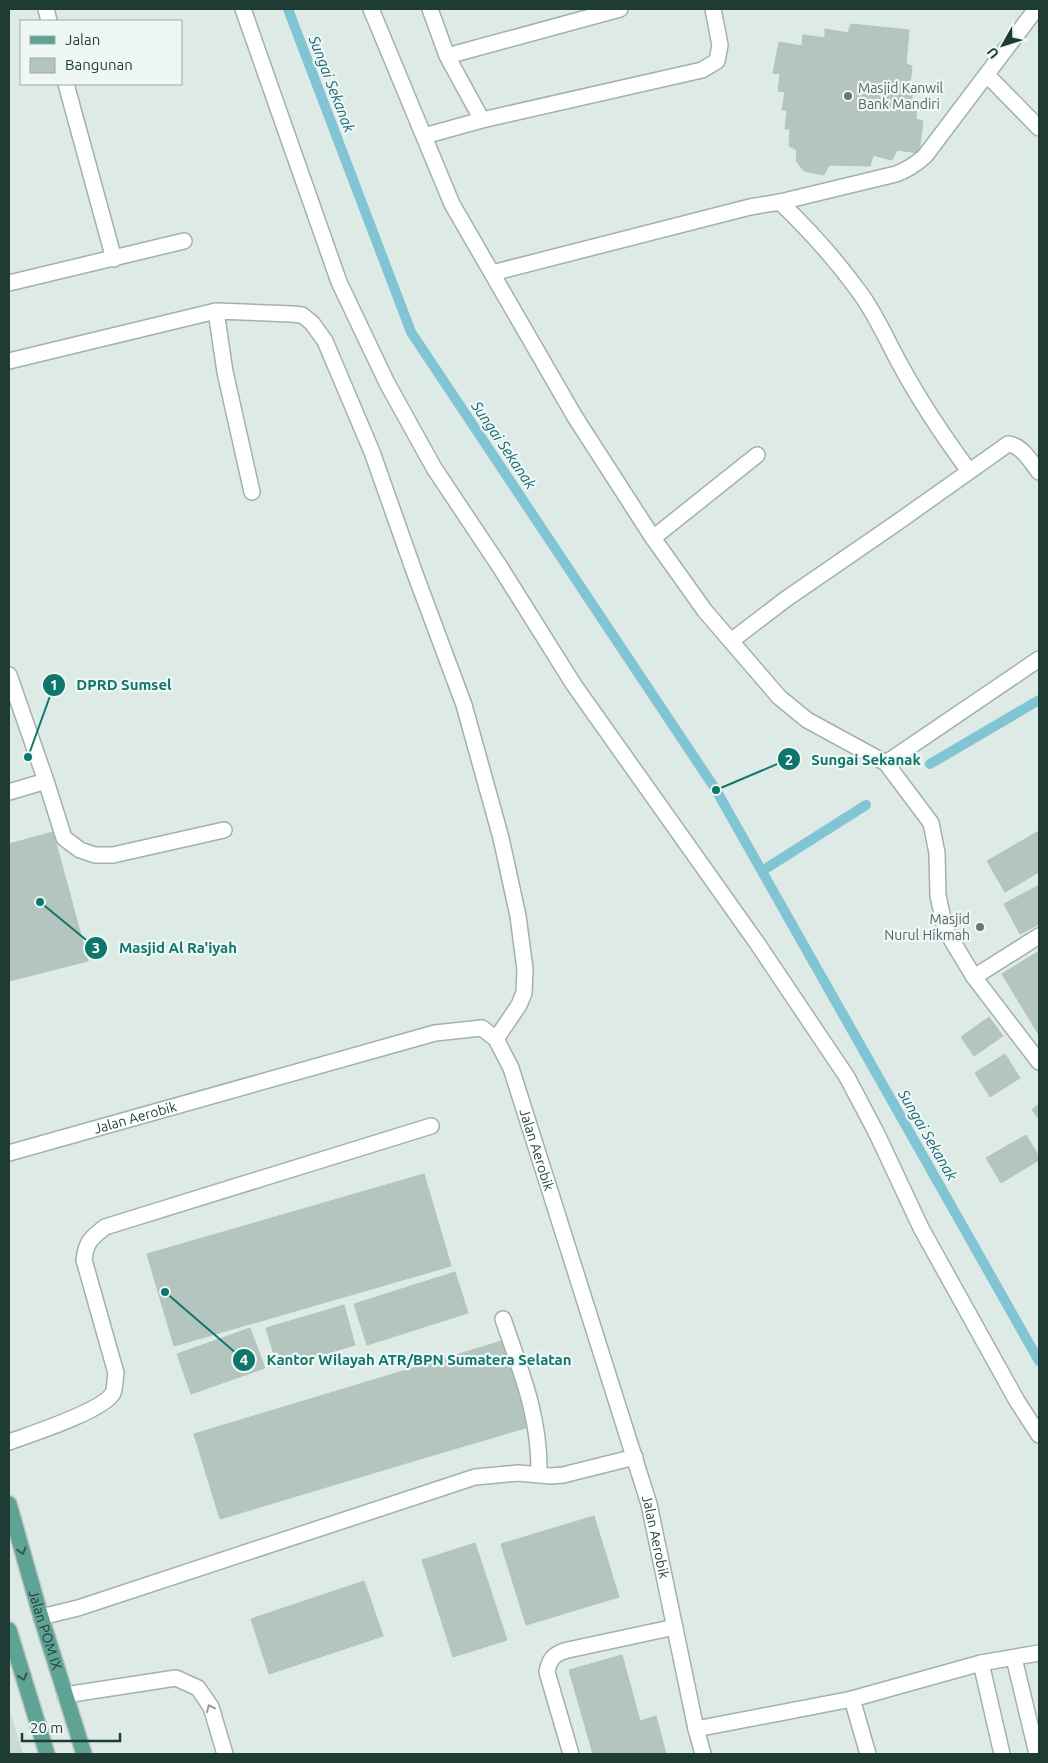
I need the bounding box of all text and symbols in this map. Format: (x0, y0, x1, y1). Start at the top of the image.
legend (20, 20, 182, 85)
north arrow (978, 20, 1028, 70)
text: Jalan (65, 31, 100, 48)
water label: Sungai Sekanak (305, 32, 358, 135)
text: U (984, 44, 1002, 62)
text: Bangunan (65, 56, 133, 73)
place label: Masjid Kanwil Bank Mandiri (858, 80, 944, 112)
marker: Masjid Kanwil Bank Mandiri (842, 90, 854, 102)
water label: Sungai Sekanak (468, 397, 540, 492)
callout: DPRD Sumsel (41, 670, 182, 700)
text: 1 (50, 676, 58, 693)
text: DPRD Sumsel (76, 676, 172, 693)
callout: Sungai Sekanak (777, 744, 931, 774)
text: 2 (785, 751, 793, 768)
text: Sungai Sekanak (811, 751, 921, 768)
place label: Masjid Nurul Hikmah (884, 911, 970, 943)
marker: Masjid Nurul Hikmah (974, 921, 986, 933)
callout: Masjid Al Ra'iyah (84, 933, 247, 963)
text: 3 (92, 939, 100, 956)
text: Masjid Al Ra'iyah (119, 939, 237, 956)
water label: Sungai Sekanak (895, 1086, 961, 1184)
street label: Jalan Aerobik (92, 1098, 178, 1137)
street label: Jalan Aerobik (516, 1107, 557, 1193)
callout: Kantor Wilayah ATR/BPN Sumatera Selatan (231, 1345, 581, 1375)
text: 4 (240, 1351, 248, 1368)
text: Kantor Wilayah ATR/BPN Sumatera Selatan (267, 1351, 571, 1368)
street label: Jalan Aerobik (639, 1493, 672, 1580)
one-way arrow (16, 1547, 27, 1556)
street label: Jalan POM IX (26, 1588, 65, 1672)
one-way arrow (18, 1672, 28, 1681)
one-way arrow (205, 1704, 216, 1713)
scale bar (22, 1710, 120, 1742)
text: 20 m (30, 1719, 63, 1736)

